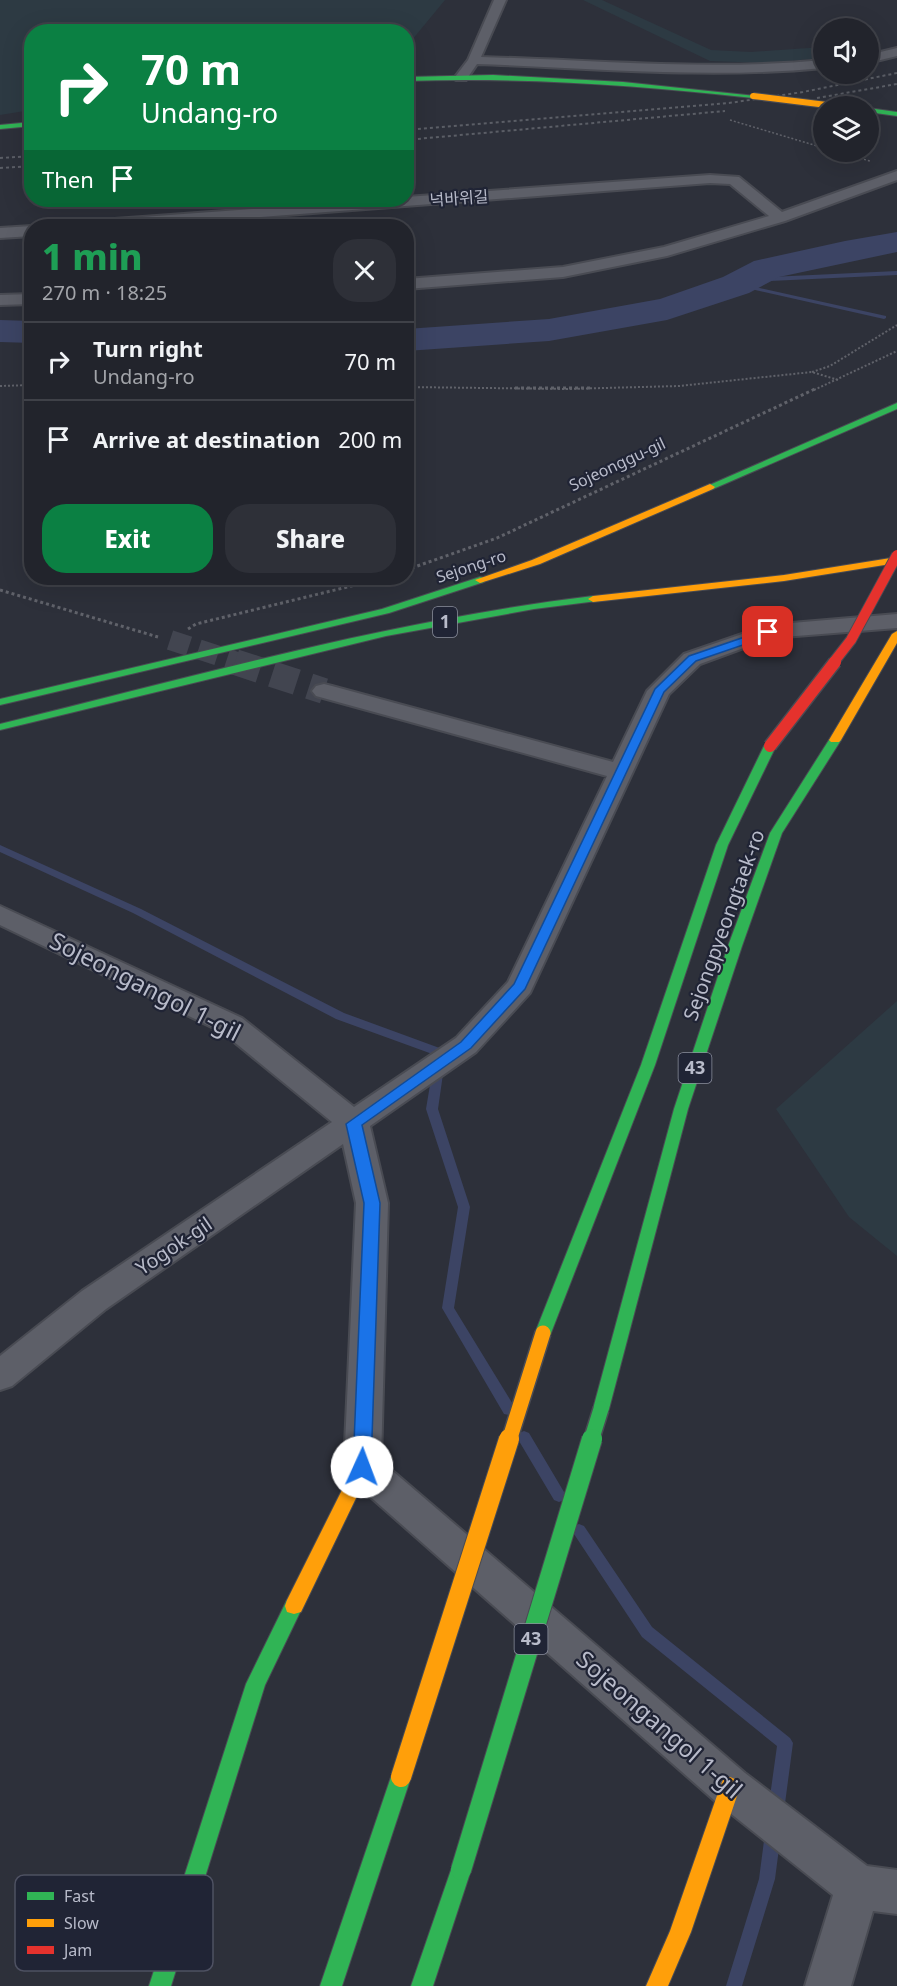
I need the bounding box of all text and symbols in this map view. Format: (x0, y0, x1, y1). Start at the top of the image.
map controls (813, 18, 879, 162)
button: sound (813, 18, 879, 84)
text: 70 m (141, 40, 241, 97)
icon: right (42, 48, 120, 126)
text: Undang-ro (141, 94, 278, 131)
button: layers (813, 96, 879, 162)
icon: arrive (106, 162, 139, 195)
text: Then (42, 164, 94, 194)
street label: 넉바위길 (429, 185, 489, 211)
text: 1 min (42, 232, 143, 281)
button: close (333, 239, 396, 302)
text: 270 m · 18:25 (42, 279, 167, 306)
text: Turn right (93, 333, 203, 363)
icon: right (42, 345, 75, 378)
text: 70 m (345, 346, 396, 376)
text: Undang-ro (93, 363, 195, 390)
icon: arrive (42, 423, 75, 456)
text: Arrive at destination (93, 424, 320, 454)
text: 200 m (338, 424, 402, 454)
street label: Sojeonggu-gil (565, 432, 669, 496)
button: Exit (42, 504, 213, 573)
button: Share (225, 504, 396, 573)
street label: Sejong-ro (433, 544, 509, 588)
pin (742, 606, 793, 657)
road number: 1 (433, 607, 457, 637)
icon: arrive (751, 615, 784, 648)
street label: Sejongpyeongtaek-ro (676, 826, 771, 1024)
street label: Sojeongangol 1-gil (45, 923, 247, 1048)
road number: 43 (678, 1053, 712, 1083)
street label: Yogok-gil (130, 1210, 217, 1281)
position arrow (330, 1435, 394, 1499)
road number: 43 (514, 1624, 548, 1654)
street label: Sojeongangol 1-gil (570, 1642, 750, 1805)
legend (15, 1875, 213, 1971)
text: Fast (64, 1885, 95, 1907)
text: Slow (64, 1912, 99, 1934)
text: Jam (62, 1939, 92, 1961)

